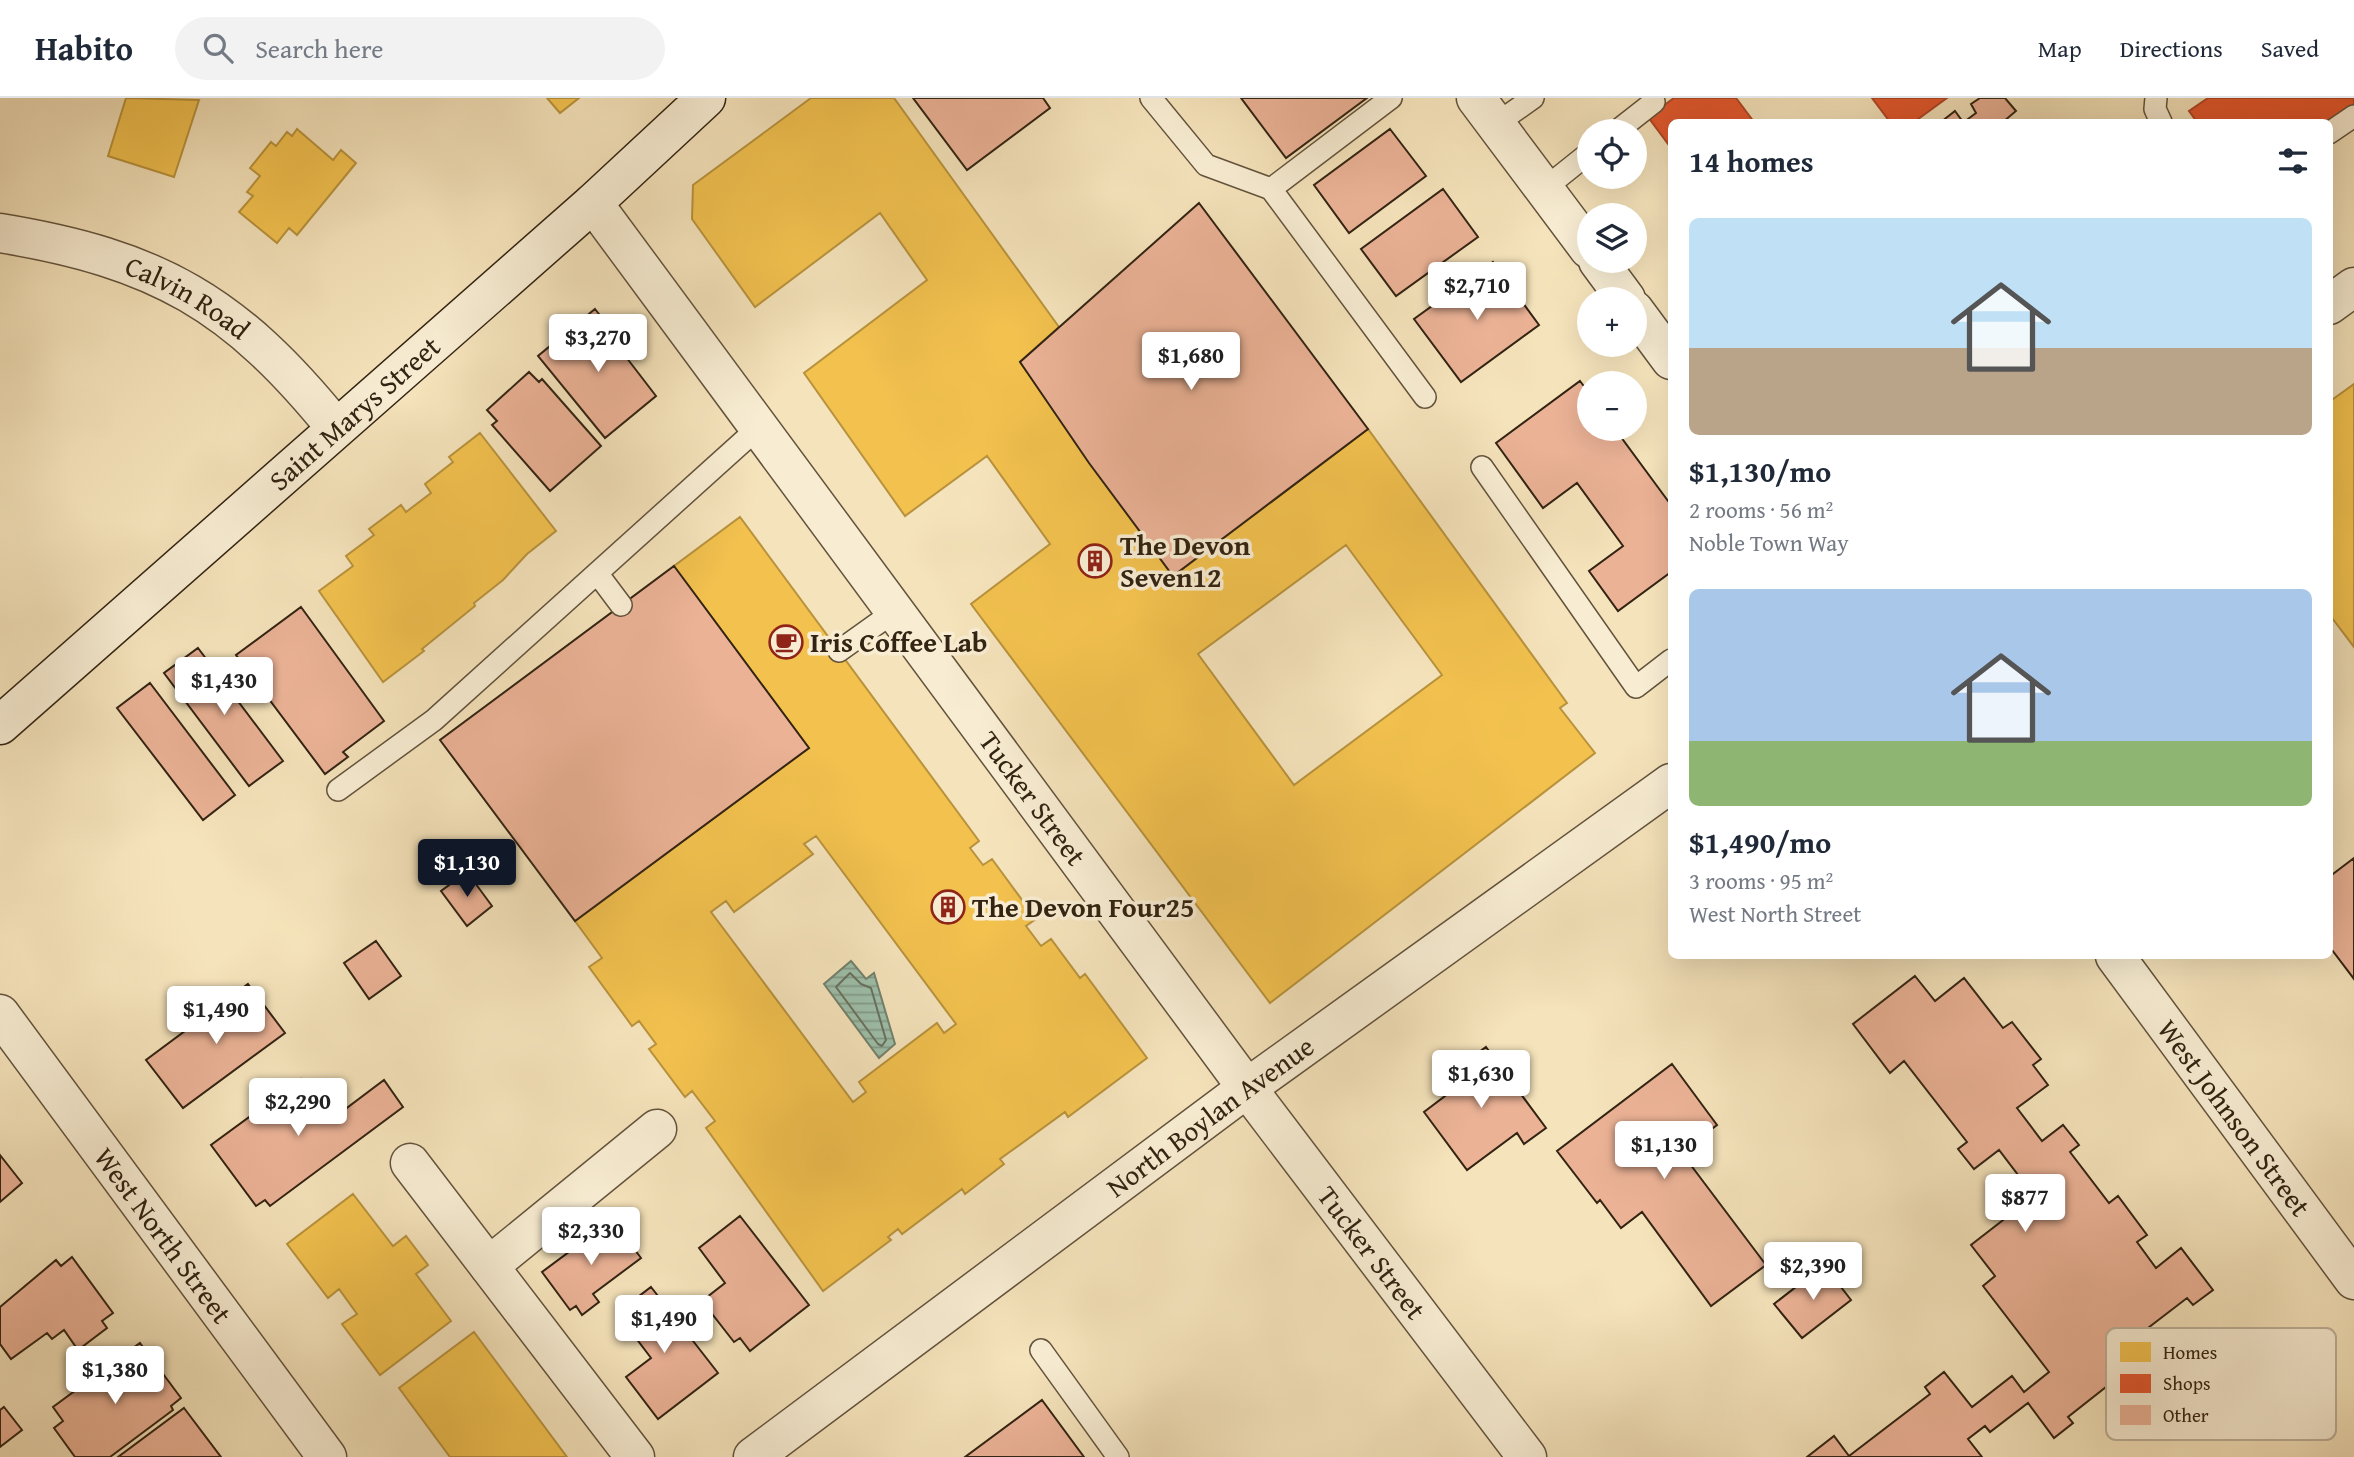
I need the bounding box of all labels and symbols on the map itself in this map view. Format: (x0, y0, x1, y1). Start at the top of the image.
street label: Calvin Road (120, 245, 259, 349)
pin: $2,710 (1420, 262, 1534, 322)
pin: $3,270 (541, 314, 655, 374)
street label: Saint Marys Street (259, 326, 449, 500)
pin: $1,680 (1134, 332, 1248, 392)
place label: The Devon Seven12 (1120, 524, 1251, 597)
building icon: The Devon Seven12 (1076, 542, 1114, 580)
place label: Iris Coffee Lab (810, 621, 987, 662)
cafe icon: Iris Coffee Lab (767, 623, 805, 661)
pin: $1,430 (167, 658, 281, 717)
street label: Tucker Street (970, 722, 1097, 874)
pin: $1,130 (410, 840, 524, 899)
place label: The Devon Four25 (972, 886, 1195, 927)
building icon: The Devon Four25 (929, 888, 967, 926)
pin: $1,490 (159, 986, 273, 1046)
street label: West Johnson Street (2148, 1010, 2321, 1225)
street label: North Boylan Avenue (1097, 1025, 1322, 1206)
pin: $1,630 (1424, 1051, 1538, 1110)
pin: $2,290 (241, 1079, 355, 1138)
pin: $1,130 (1607, 1122, 1721, 1181)
street label: West North Street (85, 1138, 243, 1332)
pin: $877 (1984, 1174, 2066, 1234)
street label: Tucker Street (1308, 1177, 1436, 1328)
pin: $2,330 (534, 1208, 648, 1267)
pin: $2,390 (1756, 1242, 1870, 1302)
pin: $1,490 (607, 1296, 721, 1355)
legend (2106, 1328, 2336, 1440)
text: Homes (2163, 1338, 2217, 1366)
pin: $1,380 (58, 1346, 172, 1406)
text: Shops (2163, 1369, 2210, 1397)
text: Other (2163, 1401, 2209, 1429)

